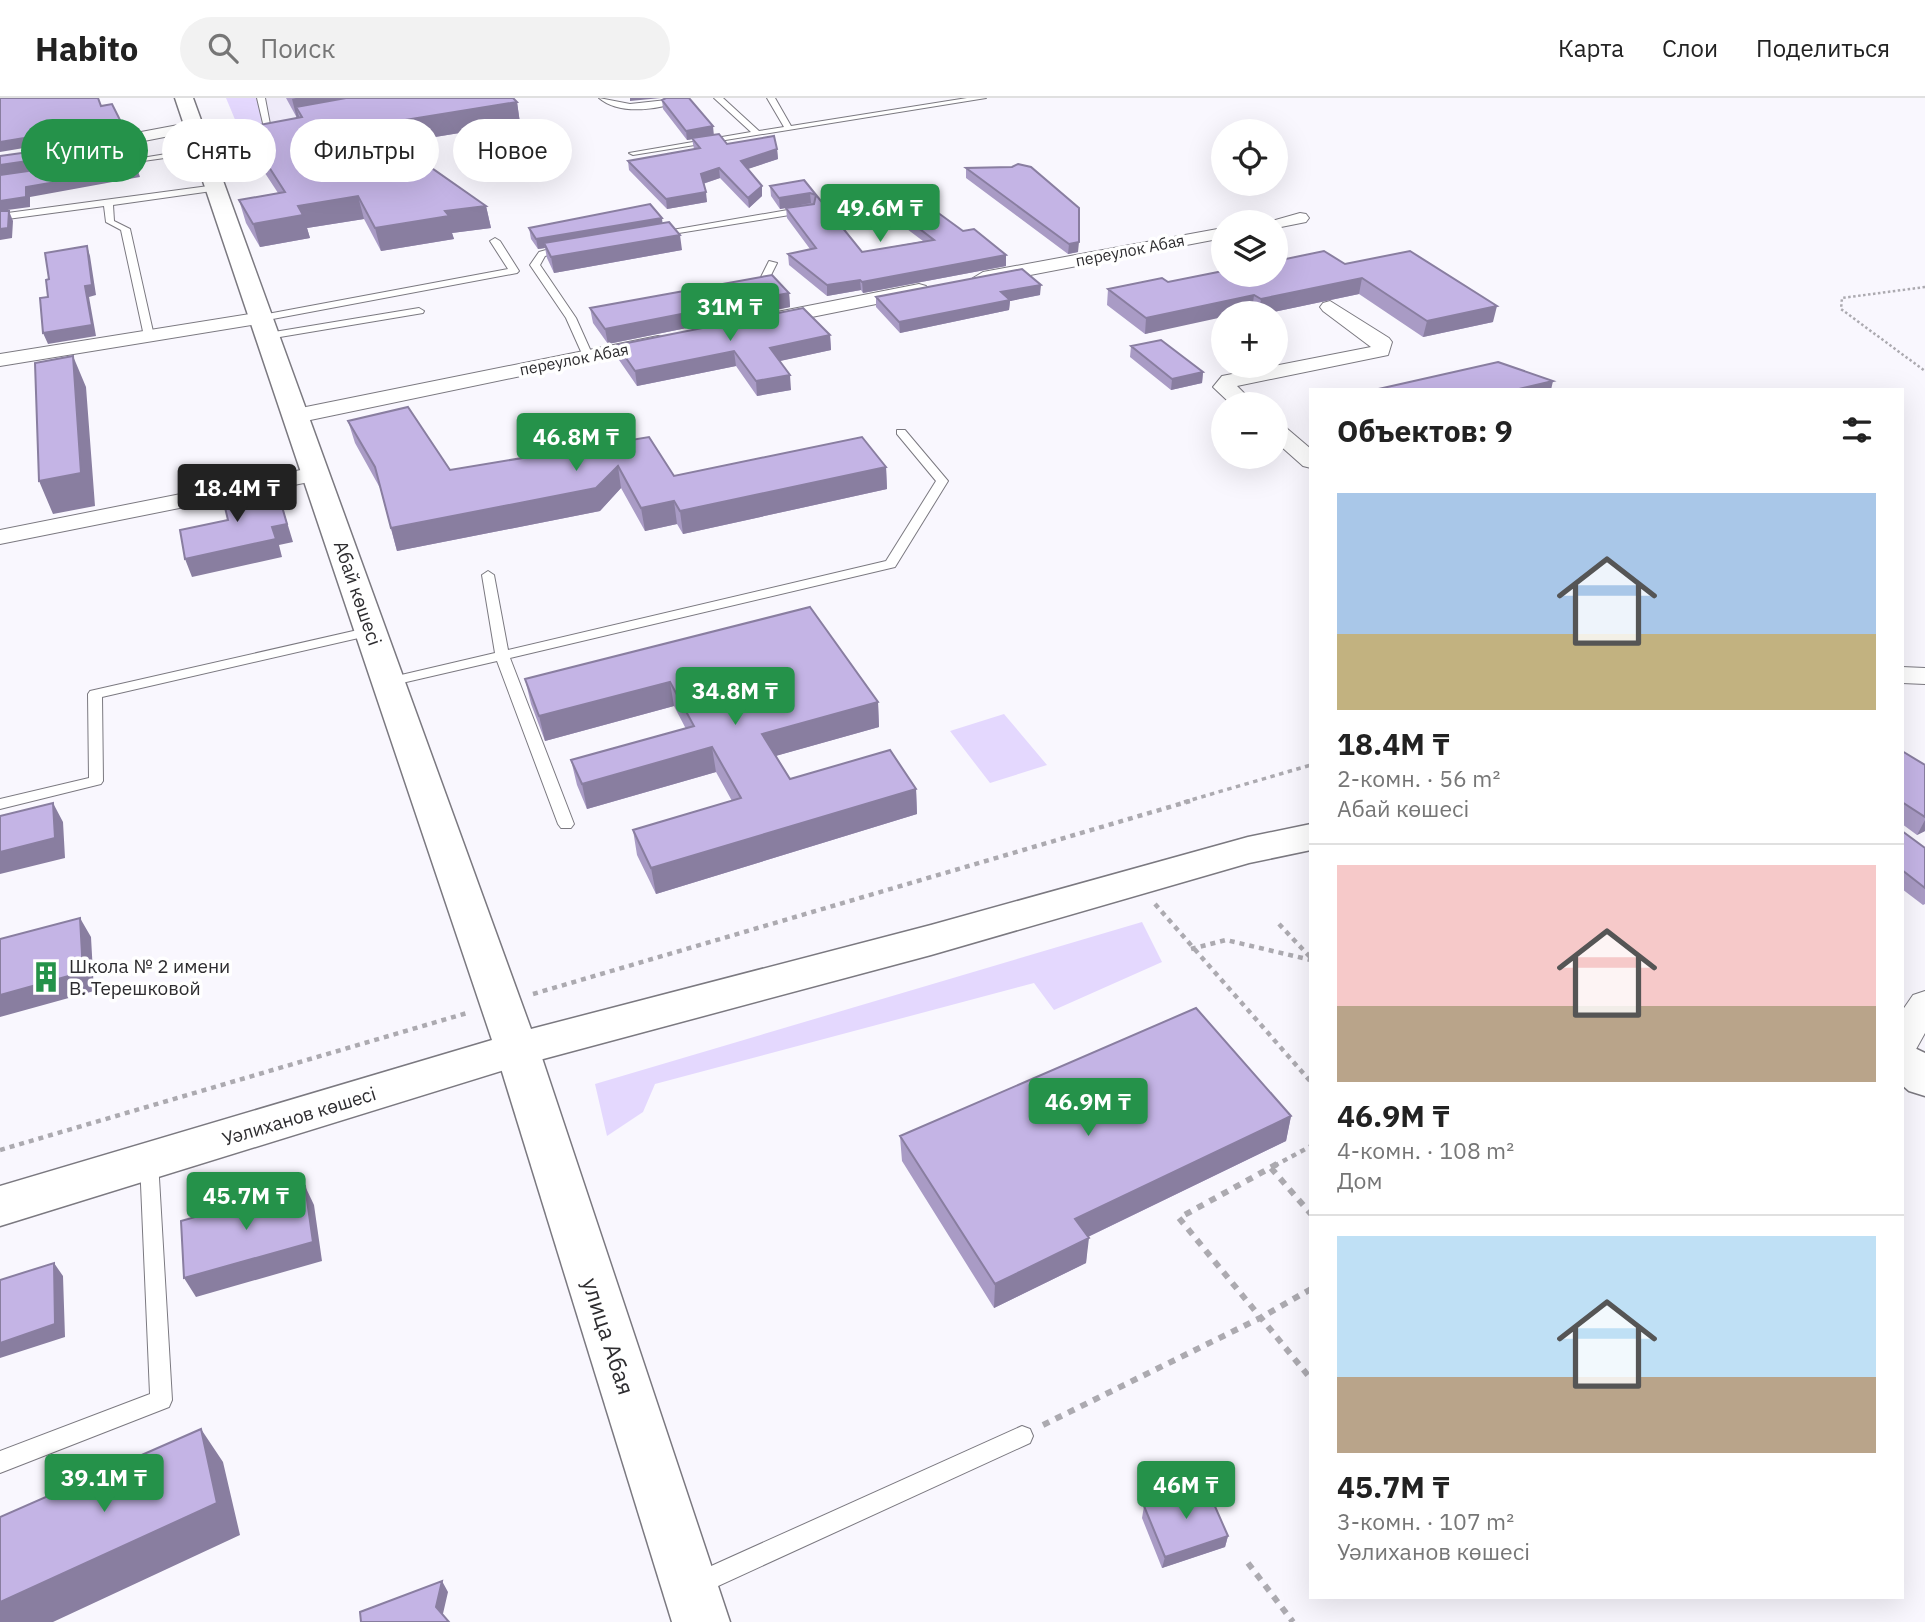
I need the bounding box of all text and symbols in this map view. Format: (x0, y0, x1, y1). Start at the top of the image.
search box (180, 17, 670, 80)
text: Habito (35, 27, 138, 70)
icon: search (204, 29, 242, 67)
text: Поиск (260, 31, 336, 65)
text: Карта (1558, 32, 1624, 64)
text: Слои (1662, 32, 1718, 64)
text: Поделиться (1756, 32, 1890, 64)
chip: Купить (21, 119, 148, 182)
chip: Снять (162, 119, 276, 182)
chip: Фильтры (290, 119, 439, 182)
chip: Новое (453, 119, 572, 182)
map controls (1211, 119, 1288, 469)
button: locate (1211, 119, 1288, 196)
pin: 49.6M ₸ (815, 184, 945, 244)
text: 49.6M ₸ (837, 192, 923, 222)
button: layers (1211, 210, 1288, 287)
street label: переулок Абая (1074, 230, 1186, 270)
pin: 31M ₸ (681, 284, 779, 343)
text: 31M ₸ (697, 291, 763, 321)
button: + (1211, 301, 1288, 378)
street label: переулок Абая (518, 339, 630, 379)
button: − (1211, 392, 1288, 469)
text: Объектов: 9 (1337, 411, 1513, 450)
icon: filters (1838, 411, 1876, 449)
pin: 46.8M ₸ (511, 414, 641, 473)
text: 46.8M ₸ (533, 421, 619, 451)
pin: 18.4M ₸ (172, 464, 302, 524)
text: 18.4M ₸ (194, 472, 280, 502)
street label: Абай көшесі (329, 537, 387, 649)
icon: home (1544, 538, 1670, 664)
pin: 34.8M ₸ (670, 668, 800, 727)
text: 34.8M ₸ (692, 675, 778, 705)
text: 18.4M ₸ (1337, 724, 1450, 763)
text: 2-комн. · 56 m² (1337, 763, 1500, 793)
text: Абай көшесі (1337, 793, 1469, 823)
icon: home (1544, 910, 1670, 1036)
place label: Школа № 2 имени В. Терешковой (69, 954, 230, 1000)
building icon: Школа № 2 имени В. Терешковой (29, 960, 63, 994)
pin: 46.9M ₸ (1023, 1079, 1153, 1138)
street label: Уәлиханов көшесі (219, 1081, 379, 1151)
text: 46.9M ₸ (1045, 1086, 1131, 1116)
text: 46.9M ₸ (1337, 1096, 1450, 1135)
text: 4-комн. · 108 m² (1337, 1135, 1514, 1165)
text: Дом (1337, 1165, 1382, 1195)
pin: 45.7M ₸ (181, 1172, 311, 1232)
text: 45.7M ₸ (203, 1180, 289, 1210)
street label: улица Абая (576, 1274, 642, 1398)
icon: home (1544, 1281, 1670, 1407)
pin: 39.1M ₸ (39, 1454, 169, 1514)
text: 39.1M ₸ (61, 1462, 147, 1492)
pin: 46M ₸ (1137, 1462, 1235, 1521)
text: 45.7M ₸ (1337, 1467, 1450, 1506)
text: 46M ₸ (1153, 1469, 1219, 1499)
text: 3-комн. · 107 m² (1337, 1506, 1514, 1536)
text: Уәлиханов көшесі (1337, 1536, 1530, 1566)

